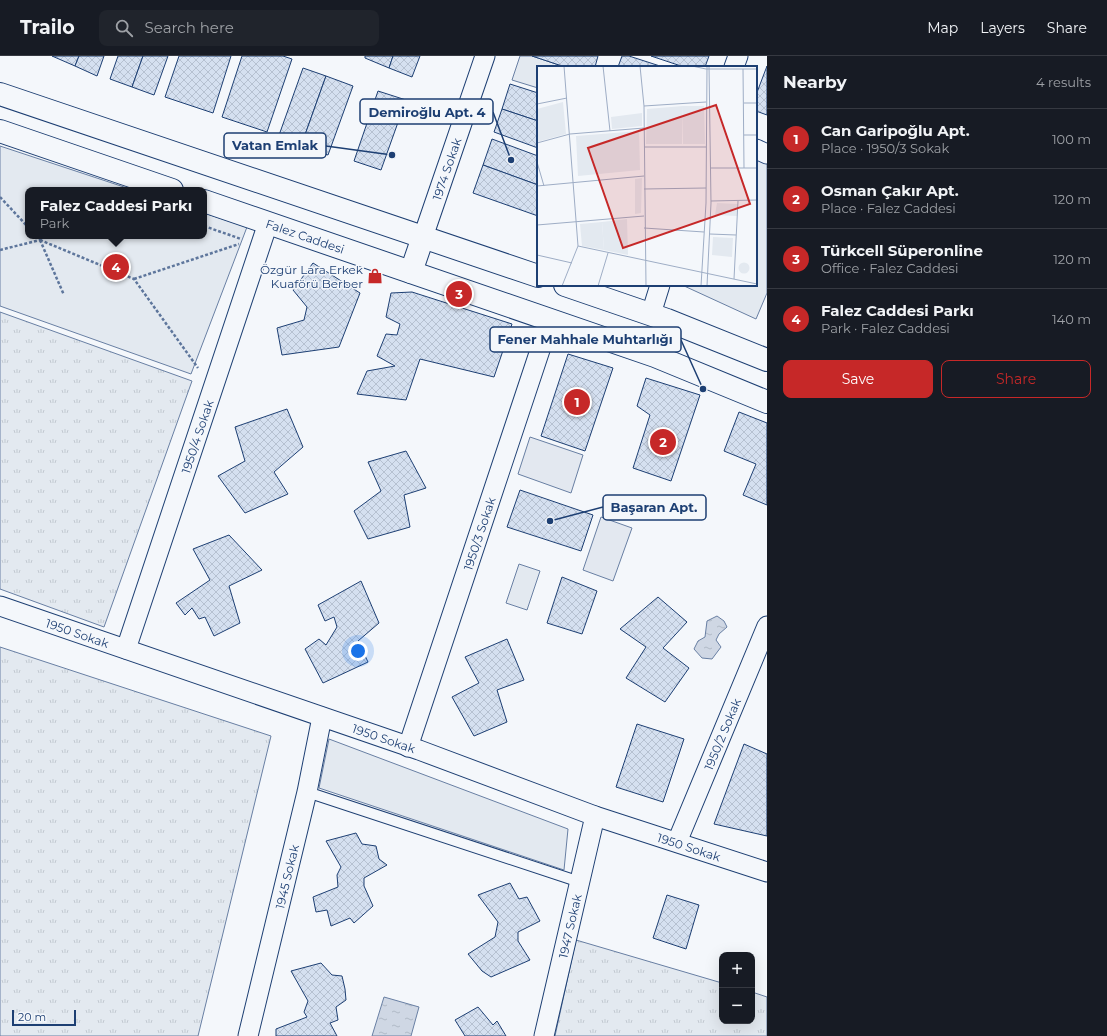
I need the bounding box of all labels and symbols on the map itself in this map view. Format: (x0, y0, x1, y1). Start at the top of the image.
inset map (537, 66, 757, 286)
callout: Demiroğlu Apt. 4 (360, 99, 493, 124)
text: Demiroğlu Apt. 4 (369, 104, 485, 120)
callout: Vatan Emlak (224, 133, 326, 158)
street label: 1974 Sokak (429, 135, 464, 202)
text: Vatan Emlak (231, 137, 318, 153)
street label: Falez Caddesi (264, 215, 347, 256)
pin: 4 (103, 252, 129, 282)
place label: Özgür Lara Erkek Kuaförü Berber (260, 262, 364, 291)
shop icon: Özgür Lara Erkek Kuaförü Berber (366, 267, 384, 285)
pin: 3 (446, 279, 472, 309)
callout: Fener Mahhale Muhtarlığı (490, 327, 681, 352)
text: Fener Mahhale Muhtarlığı (497, 331, 673, 347)
pin: 1 (564, 387, 590, 417)
street label: 1950/4 Sokak (178, 397, 216, 475)
pin: 2 (650, 427, 676, 457)
street label: 1950/3 Sokak (460, 494, 498, 572)
callout: Başaran Apt. (603, 495, 706, 520)
text: Başaran Apt. (611, 499, 697, 515)
street label: 1950 Sokak (44, 615, 112, 651)
your location (348, 641, 368, 661)
street label: 1950/2 Sokak (700, 695, 744, 772)
street label: 1950 Sokak (350, 720, 418, 756)
street label: 1950 Sokak (655, 829, 724, 864)
street label: 1945 Sokak (272, 842, 302, 910)
street label: 1947 Sokak (555, 892, 584, 960)
scale bar (12, 1008, 76, 1027)

